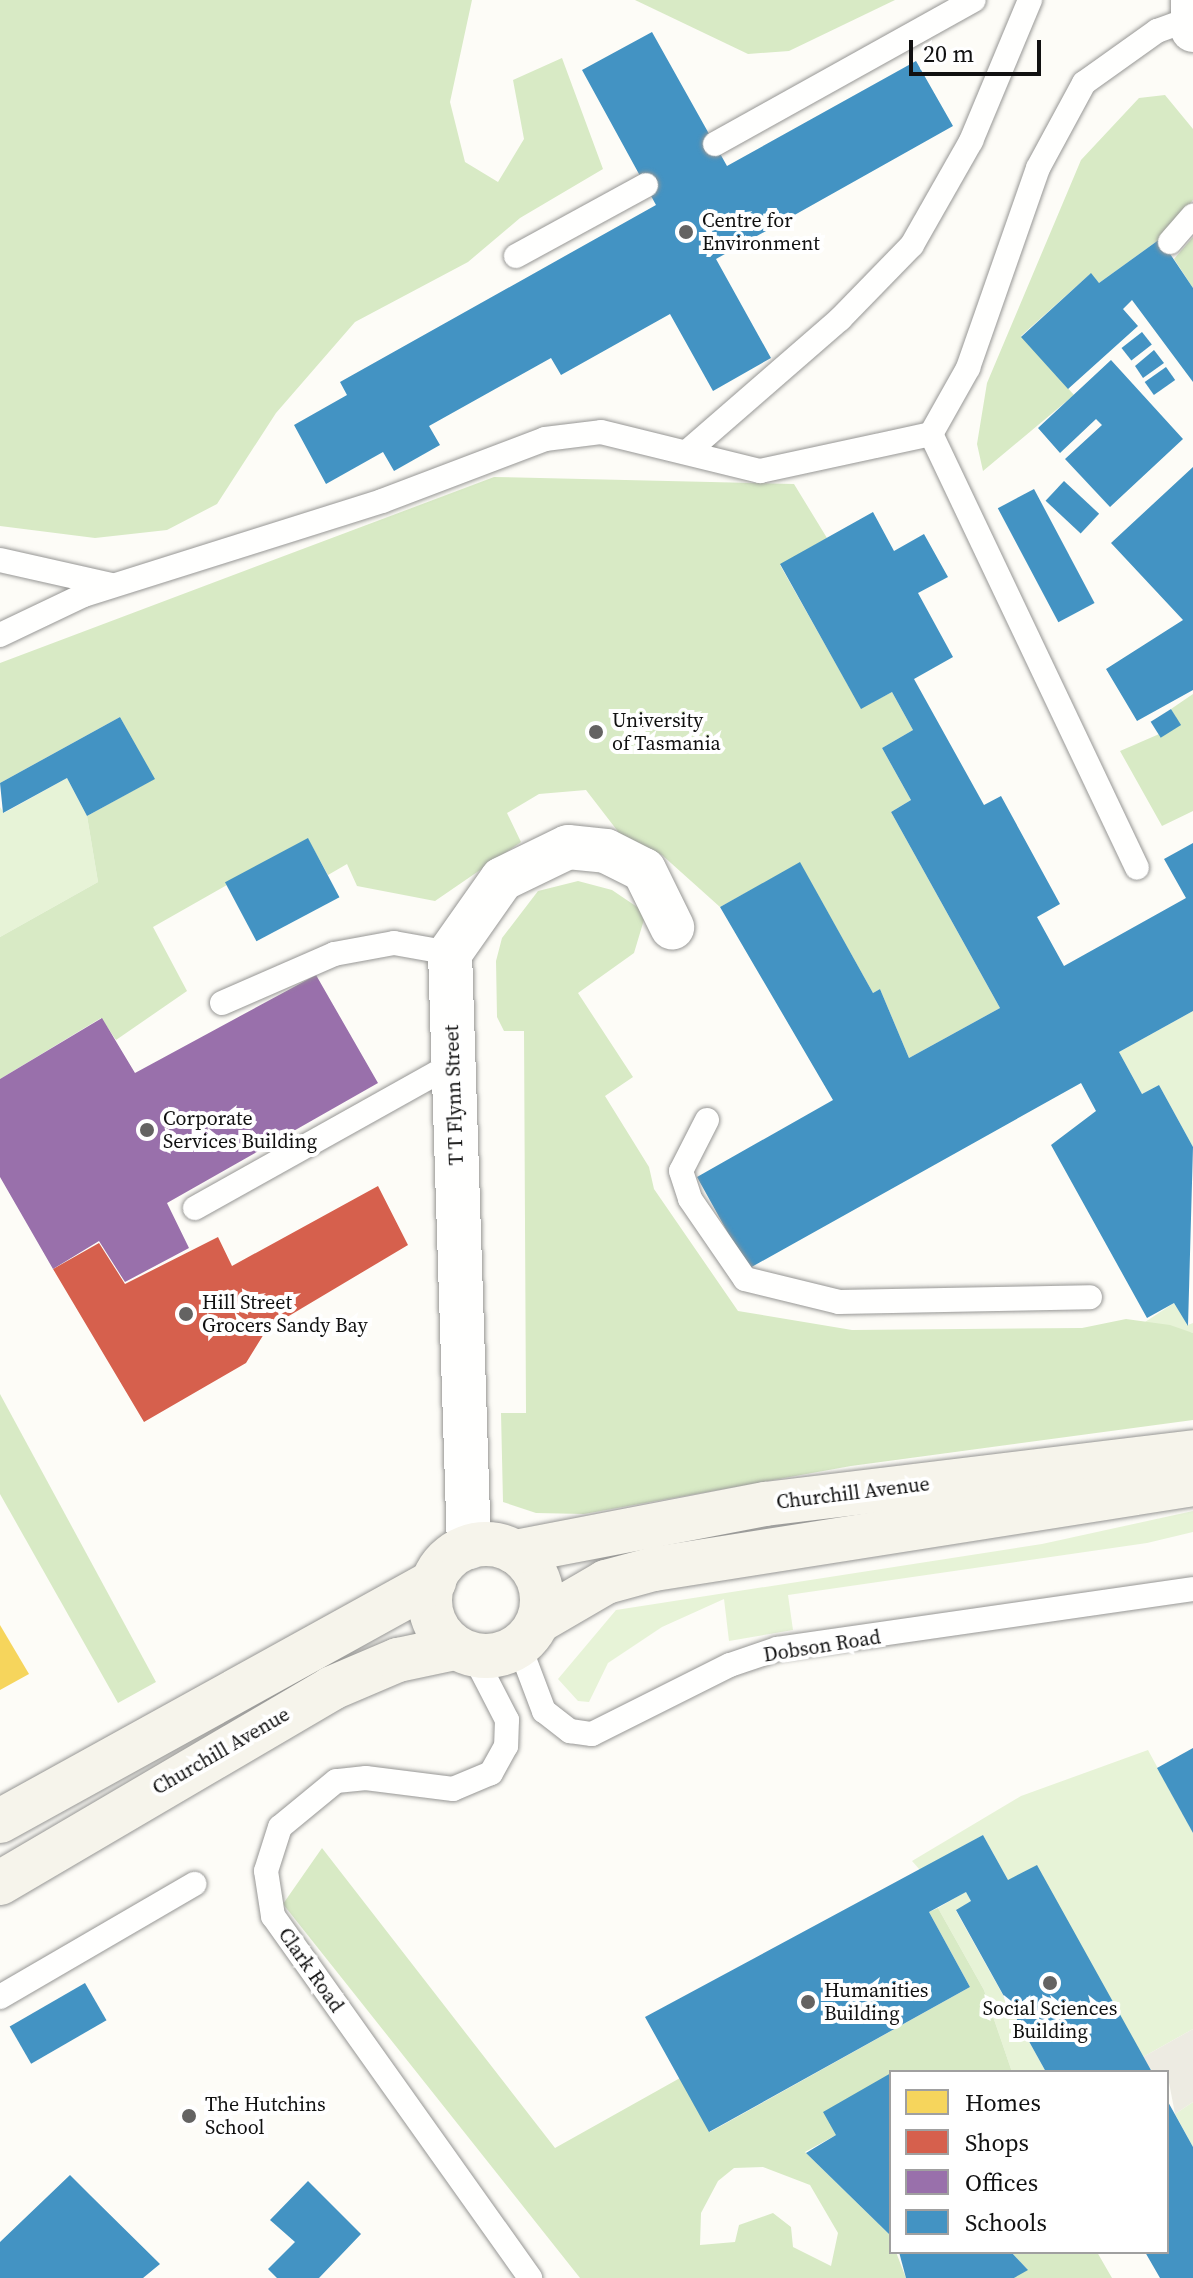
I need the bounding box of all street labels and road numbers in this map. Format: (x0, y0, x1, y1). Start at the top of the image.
street label: T T Flynn Street (440, 1024, 468, 1166)
street label: Churchill Avenue (775, 1472, 931, 1514)
street label: Dobson Road (762, 1625, 882, 1667)
street label: Churchill Avenue (148, 1702, 294, 1800)
street label: Clark Road (273, 1923, 349, 2017)

